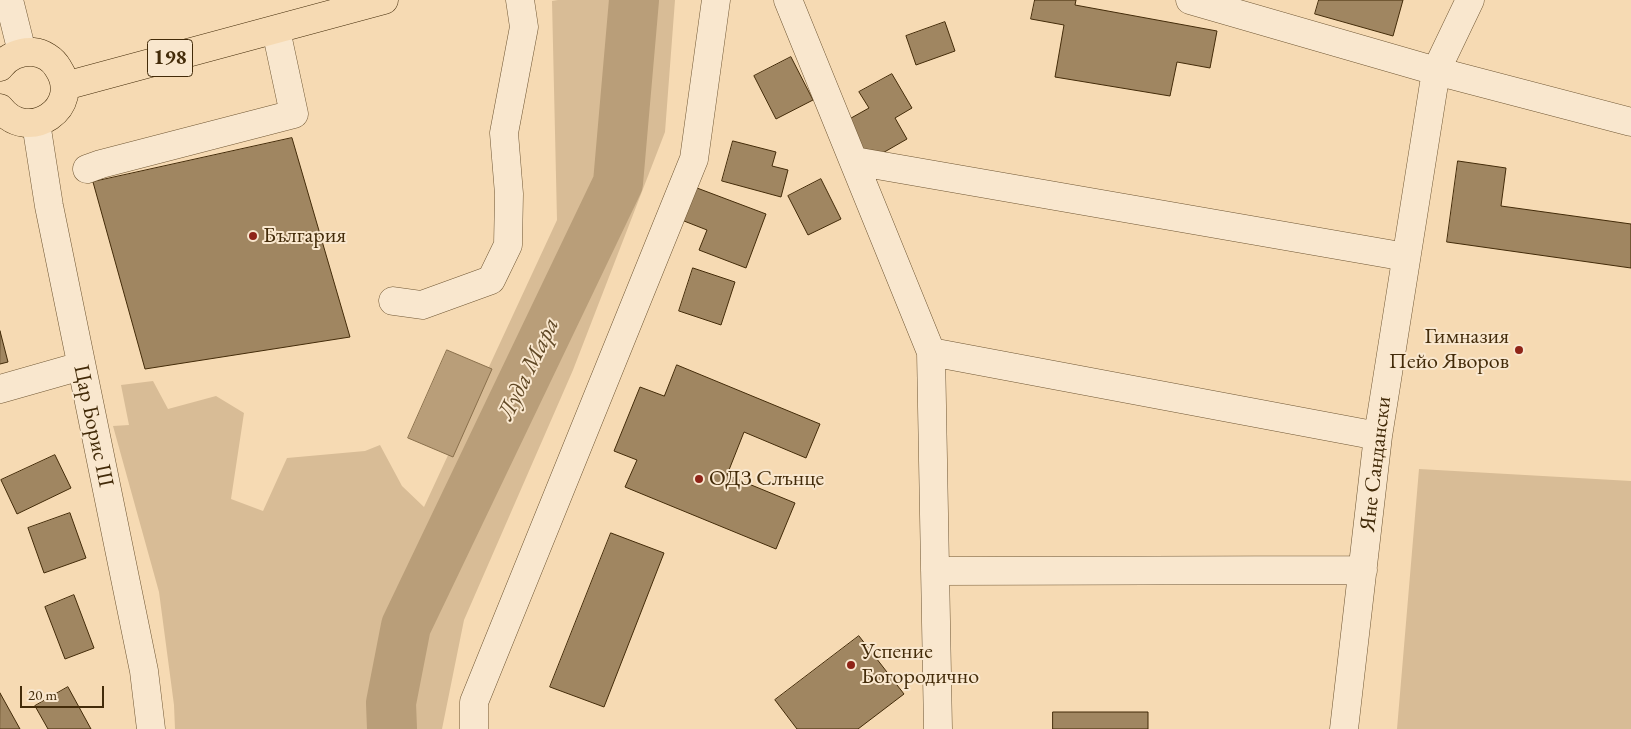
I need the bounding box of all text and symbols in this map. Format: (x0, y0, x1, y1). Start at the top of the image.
road number: 198 (148, 40, 192, 76)
place label: България (263, 223, 346, 249)
marker: България (247, 230, 259, 242)
water label: Луда Мара (492, 313, 566, 425)
place label: Гимназия Пейо Яворов (1389, 324, 1509, 376)
marker: Гимназия Пейо Яворов (1513, 344, 1525, 356)
street label: Цар Борис III (67, 362, 119, 490)
street label: Яне Сандански (1355, 395, 1397, 533)
place label: ОДЗ Слънце (709, 466, 824, 492)
marker: ОДЗ Слънце (693, 473, 705, 485)
place label: Успение Богородично (861, 639, 979, 690)
marker: Успение Богородично (845, 659, 857, 671)
scale bar (22, 676, 106, 708)
text: 20 m (28, 685, 57, 704)

